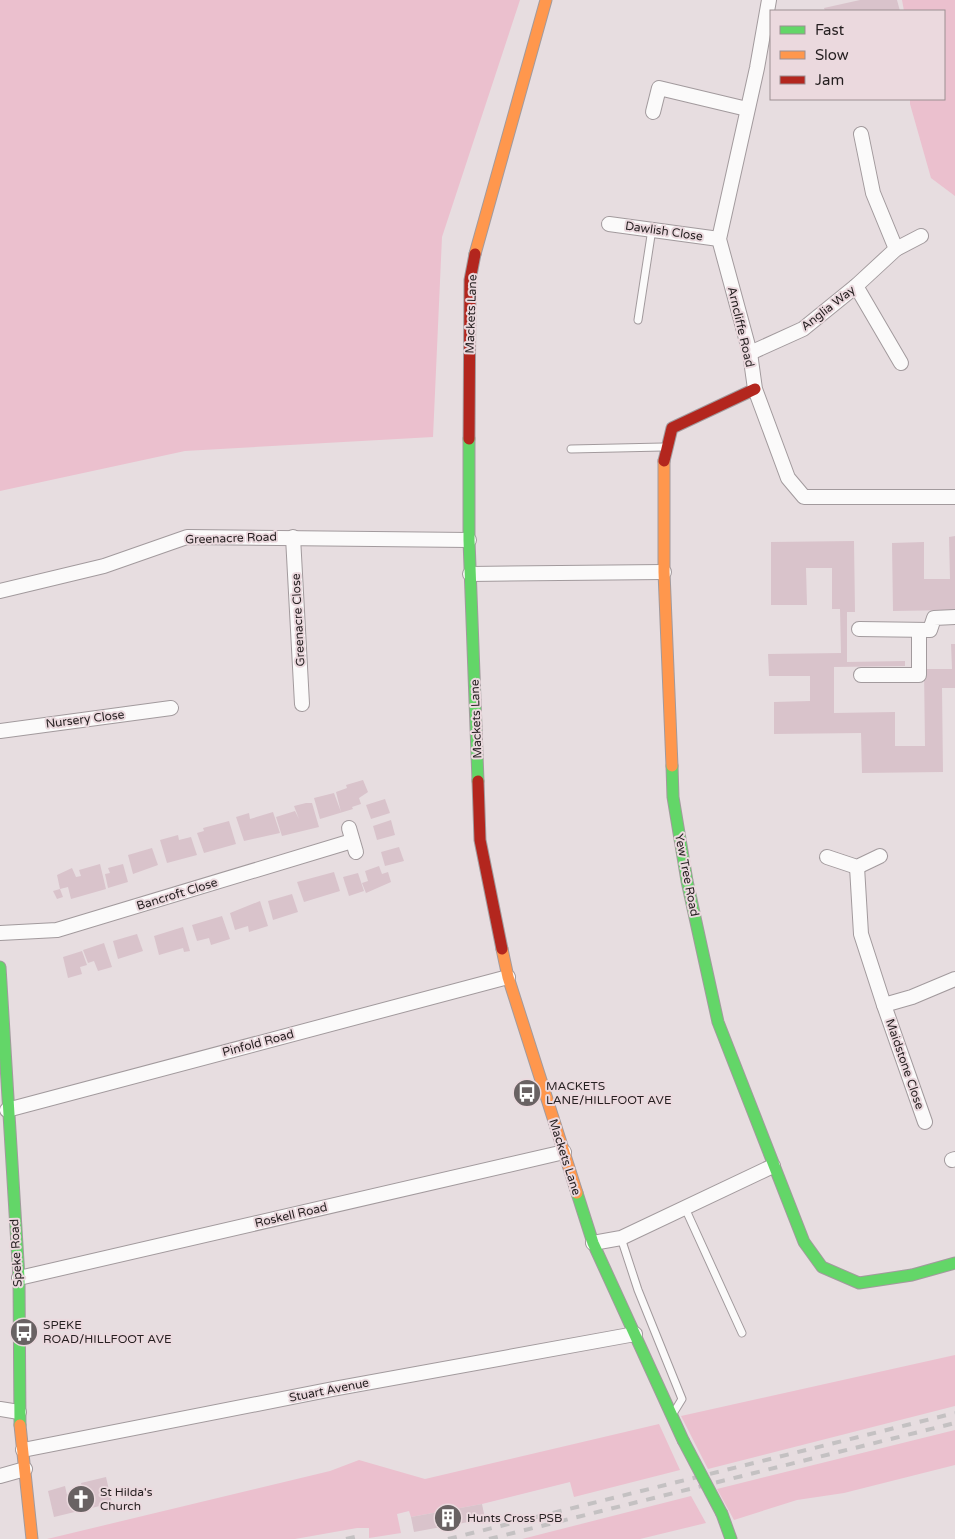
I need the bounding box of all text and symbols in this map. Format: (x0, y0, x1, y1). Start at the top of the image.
legend (770, 10, 945, 100)
text: Fast (815, 21, 845, 39)
text: Slow (815, 46, 849, 64)
text: Jam (815, 71, 844, 89)
street label: Dawlish Close (624, 219, 704, 243)
street label: Mackets Lane (463, 274, 479, 354)
street label: Anglia Way (798, 282, 858, 333)
street label: Arncliffe Road (725, 285, 757, 369)
street label: Greenacre Road (185, 529, 277, 547)
street label: Greenacre Close (289, 573, 307, 667)
street label: Mackets Lane (468, 679, 484, 759)
street label: Nursery Close (45, 707, 125, 731)
street label: Yew Tree Road (672, 832, 702, 918)
street label: Bancroft Close (135, 875, 219, 913)
street label: Maidstone Close (883, 1017, 927, 1111)
street label: Pinfold Road (221, 1027, 295, 1059)
bus stop icon: MACKETS LANE/HILLFOOT AVE (512, 1078, 542, 1108)
place label: MACKETS LANE/HILLFOOT AVE (546, 1079, 672, 1107)
street label: Mackets Lane (546, 1117, 584, 1197)
street label: Roskell Road (253, 1200, 329, 1230)
street label: Speke Road (7, 1219, 25, 1287)
bus stop icon: SPEKE ROAD/HILLFOOT AVE (9, 1317, 39, 1347)
place label: SPEKE ROAD/HILLFOOT AVE (43, 1318, 172, 1346)
street label: Stuart Avenue (288, 1375, 370, 1405)
church icon: St Hilda's Church (66, 1484, 96, 1514)
place label: St Hilda's Church (100, 1485, 153, 1513)
building icon: Hunts Cross PSB (433, 1503, 463, 1533)
place label: Hunts Cross PSB (467, 1511, 562, 1525)

